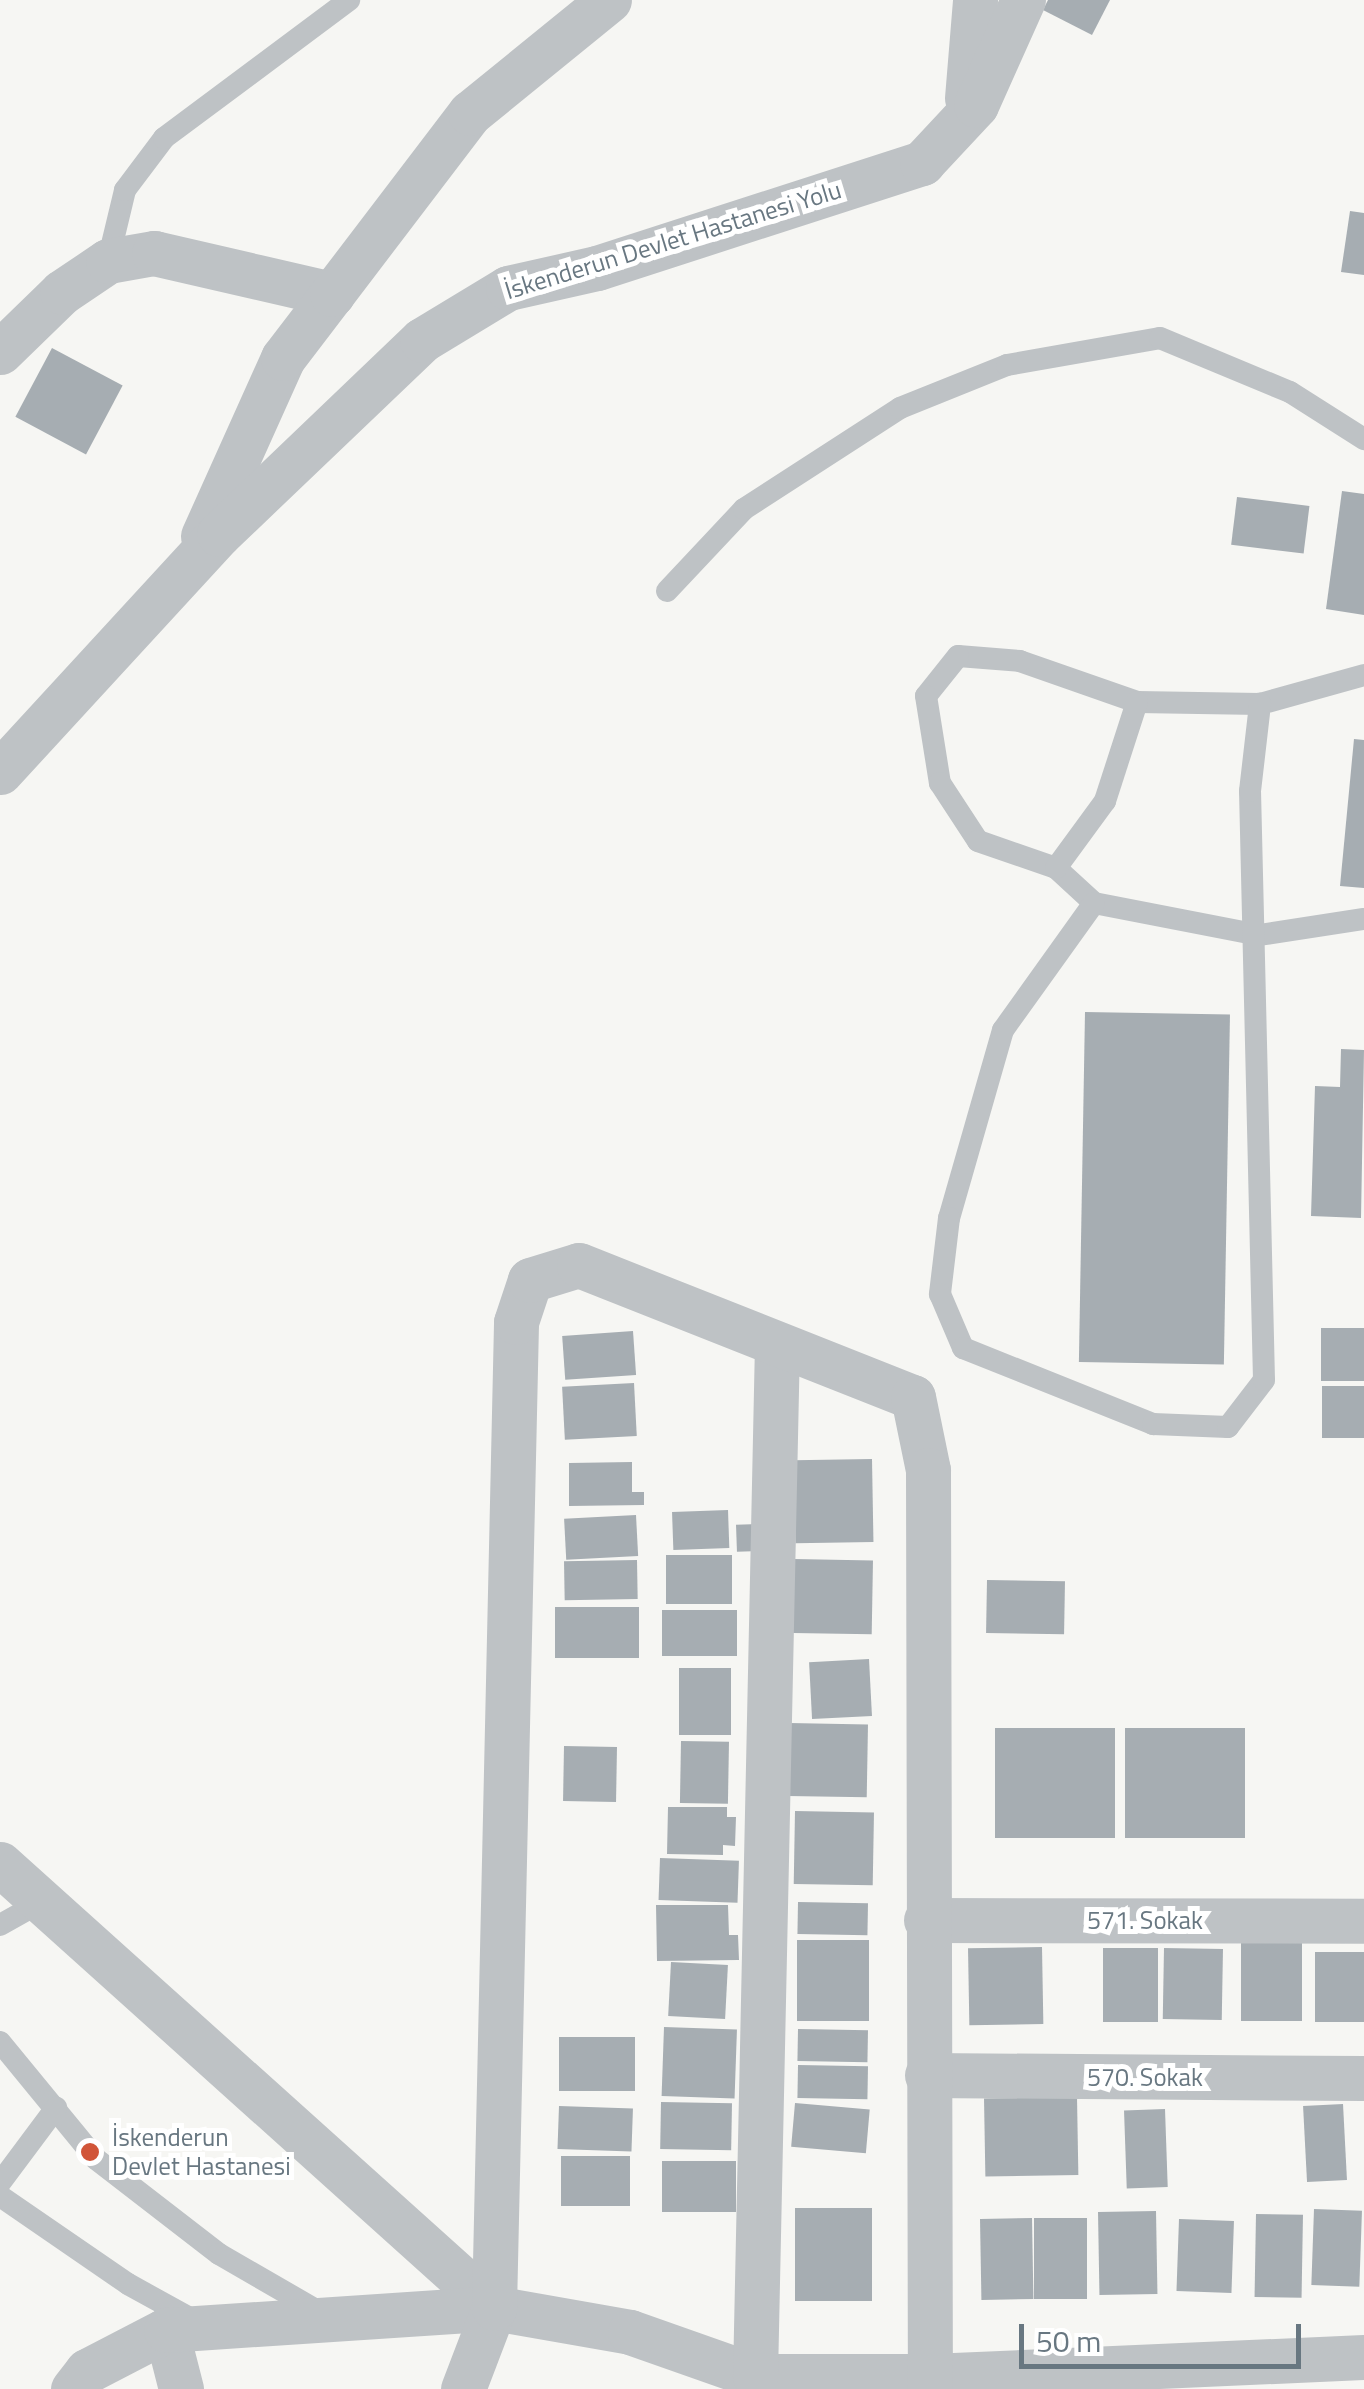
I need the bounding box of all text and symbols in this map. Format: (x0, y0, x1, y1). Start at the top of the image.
street label: İskenderun Devlet Hastanesi Yolu (501, 174, 845, 306)
street label: 571. Sokak (1087, 1905, 1203, 1935)
street label: 570. Sokak (1087, 2062, 1203, 2092)
place label: İskenderun Devlet Hastanesi (112, 2123, 291, 2182)
marker: İskenderun Devlet Hastanesi (77, 2139, 103, 2165)
scale bar (1024, 2304, 1306, 2366)
text: 50 m (1036, 2318, 1101, 2364)

